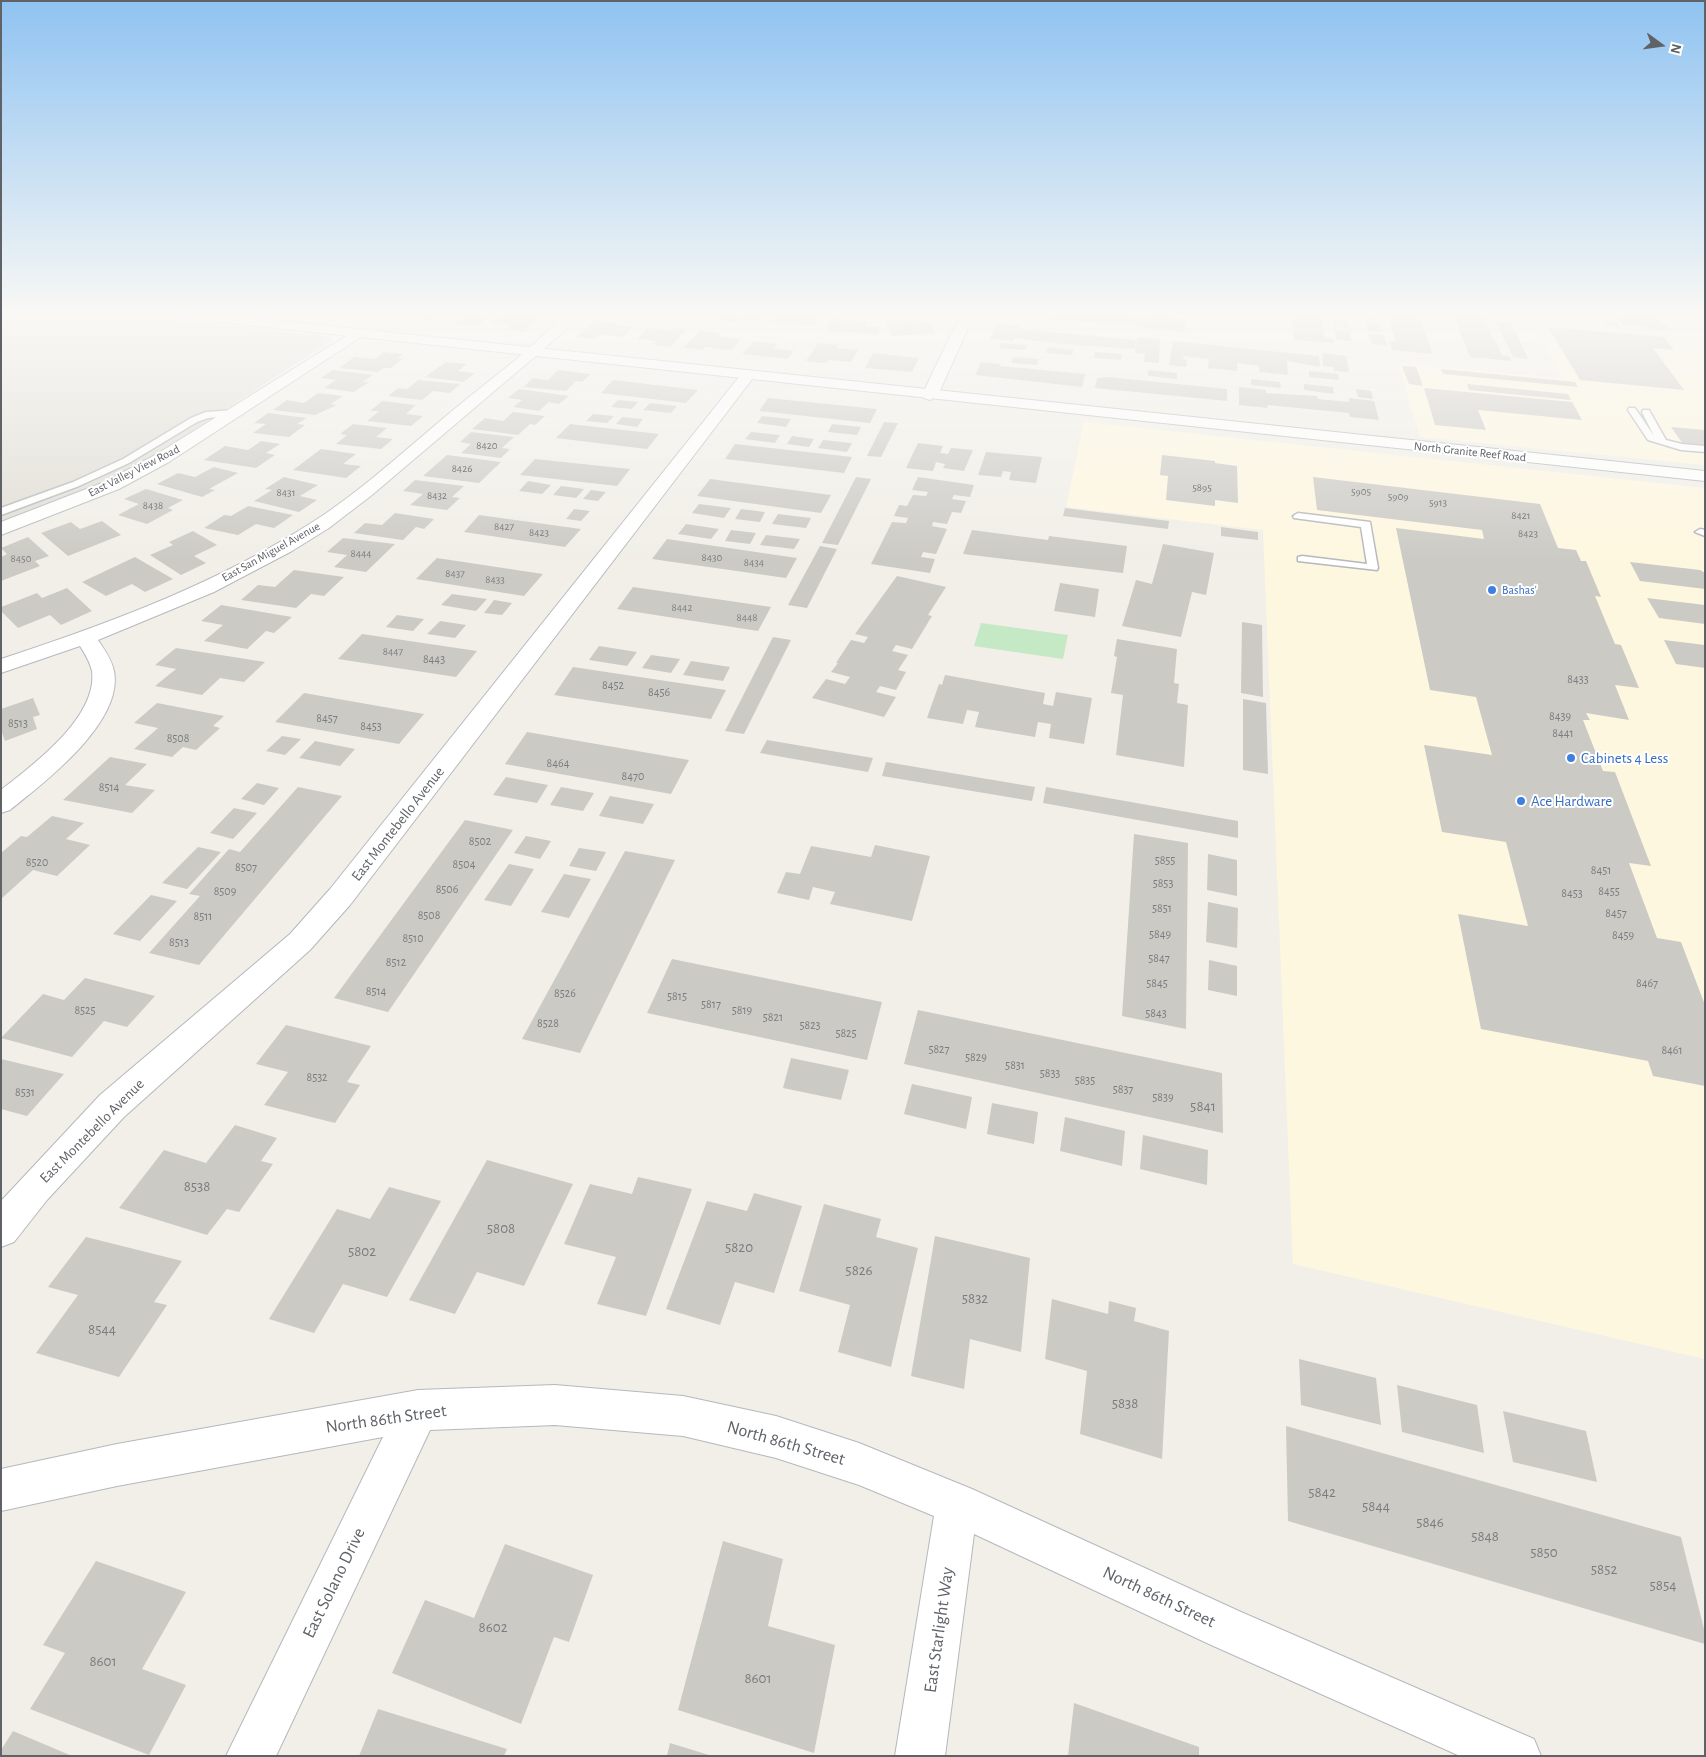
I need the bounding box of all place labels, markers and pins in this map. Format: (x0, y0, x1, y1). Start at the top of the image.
place label: Bashas' (1502, 583, 1537, 597)
marker: Bashas' (1486, 584, 1498, 596)
place label: Cabinets 4 Less (1581, 749, 1668, 767)
marker: Cabinets 4 Less (1565, 752, 1577, 764)
place label: Ace Hardware (1531, 792, 1612, 810)
marker: Ace Hardware (1515, 795, 1527, 807)

